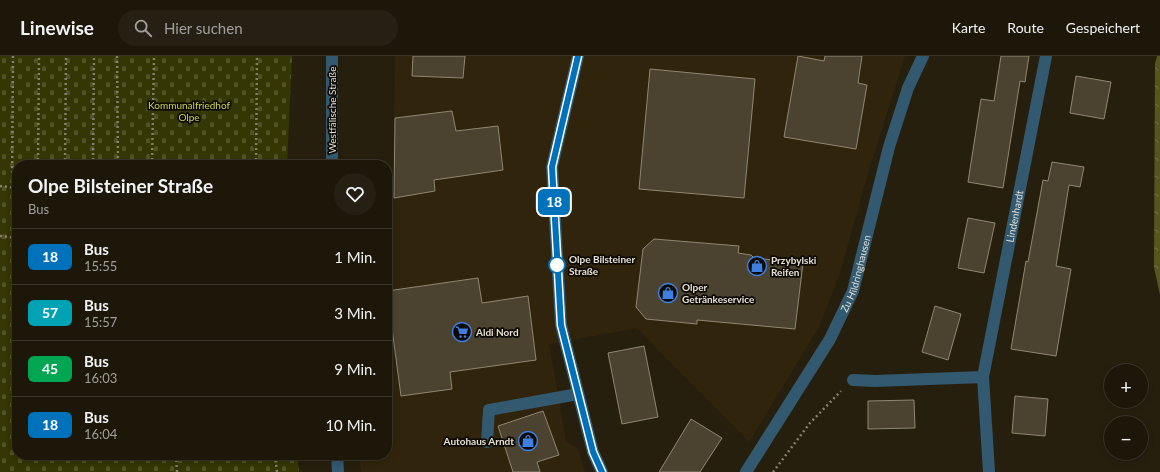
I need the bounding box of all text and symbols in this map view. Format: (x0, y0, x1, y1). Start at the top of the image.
search box (118, 10, 398, 46)
text: Linewise (20, 16, 94, 39)
icon: search (132, 17, 154, 39)
text: Hier suchen (164, 19, 243, 37)
text: Karte (952, 19, 985, 36)
text: Route (1007, 19, 1044, 36)
text: Gespeichert (1066, 19, 1140, 36)
street label: Westfälische Straße (326, 67, 338, 153)
park label: Kommunalfriedhof Olpe (148, 99, 230, 123)
button: heart (334, 173, 376, 215)
text: Olpe Bilsteiner Straße (28, 174, 213, 197)
line badge: 18 (536, 189, 572, 215)
street label: Lindenhardt (1004, 189, 1026, 243)
text: 18 (546, 193, 562, 210)
text: Bus (28, 201, 49, 217)
street label: Zu Hildringhausen (838, 234, 873, 314)
text: Bus (84, 240, 109, 258)
text: 18 (42, 248, 58, 265)
text: 1 Min. (334, 248, 376, 266)
place label: Olpe Bilsteiner Straße (569, 253, 635, 277)
place label: Przybylski Reifen (771, 254, 817, 278)
shop icon: Przybylski Reifen (746, 255, 768, 277)
marker: Olpe Bilsteiner Straße (548, 256, 566, 274)
text: 15:55 (84, 258, 117, 274)
place label: Olper Getränkeservice (682, 281, 755, 305)
shop icon: Olper Getränkeservice (657, 282, 679, 304)
text: Bus (84, 296, 109, 314)
text: 57 (42, 304, 58, 321)
text: 3 Min. (334, 304, 376, 322)
text: 15:57 (84, 314, 117, 330)
supermarket icon: Aldi Nord (451, 321, 473, 343)
place label: Aldi Nord (475, 326, 519, 338)
text: Bus (84, 352, 109, 370)
text: 45 (42, 360, 58, 377)
text: 9 Min. (334, 360, 376, 378)
map controls (1104, 364, 1148, 460)
button: + (1104, 364, 1148, 408)
text: 16:03 (84, 370, 117, 386)
text: Bus (84, 408, 109, 426)
text: 18 (42, 416, 58, 433)
text: 10 Min. (325, 416, 376, 434)
button: − (1104, 416, 1148, 460)
text: 16:04 (84, 426, 117, 442)
shop icon: Autohaus Arndt (517, 430, 539, 452)
place label: Autohaus Arndt (443, 435, 514, 447)

